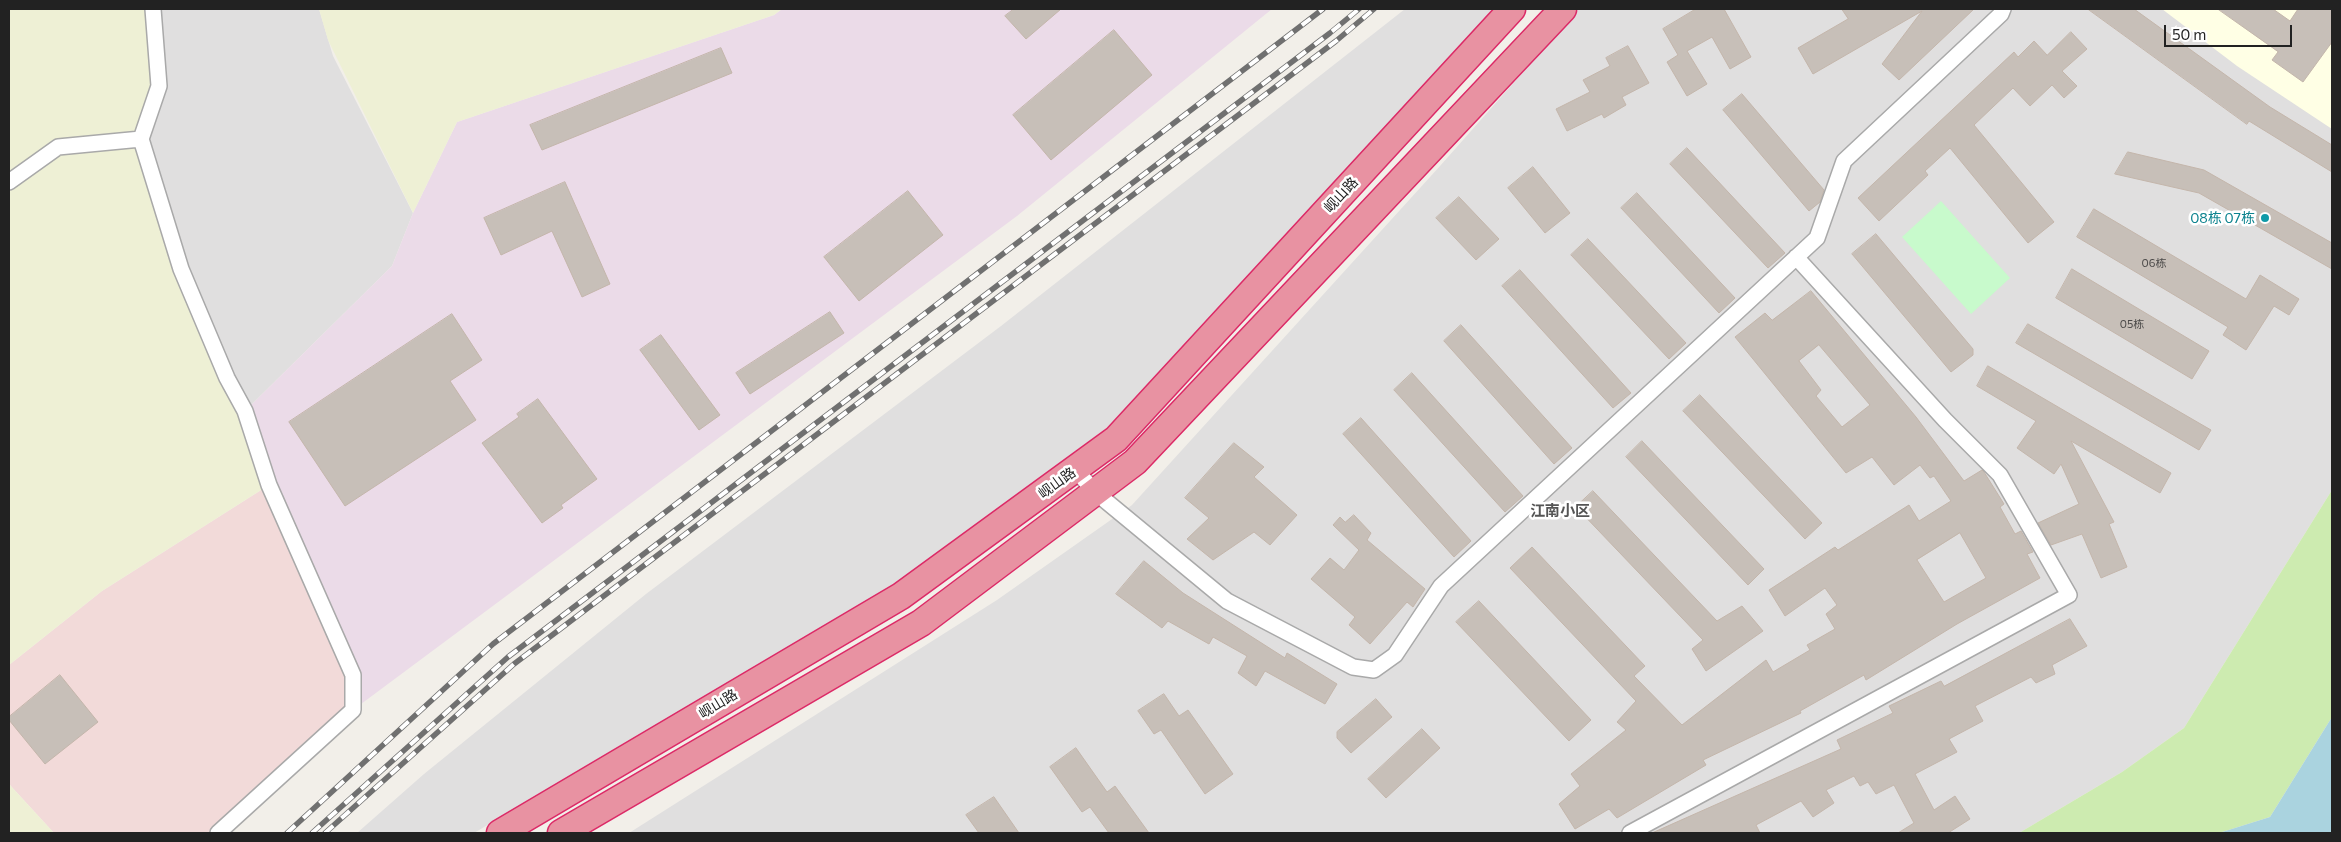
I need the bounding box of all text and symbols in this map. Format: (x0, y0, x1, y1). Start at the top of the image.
scale bar (2166, 15, 2294, 47)
text: 50 m (2172, 25, 2206, 43)
street label: 岘山路 (1321, 174, 1361, 216)
place label: 08栋 07栋 (2190, 210, 2255, 226)
marker: 08栋 07栋 (2259, 212, 2271, 224)
house number: 06栋 (2142, 256, 2166, 270)
house number: 05栋 (2120, 317, 2144, 331)
street label: 岘山路 (1035, 464, 1079, 502)
district label: 江南小区 (1530, 502, 1590, 520)
street label: 岘山路 (696, 686, 740, 722)

